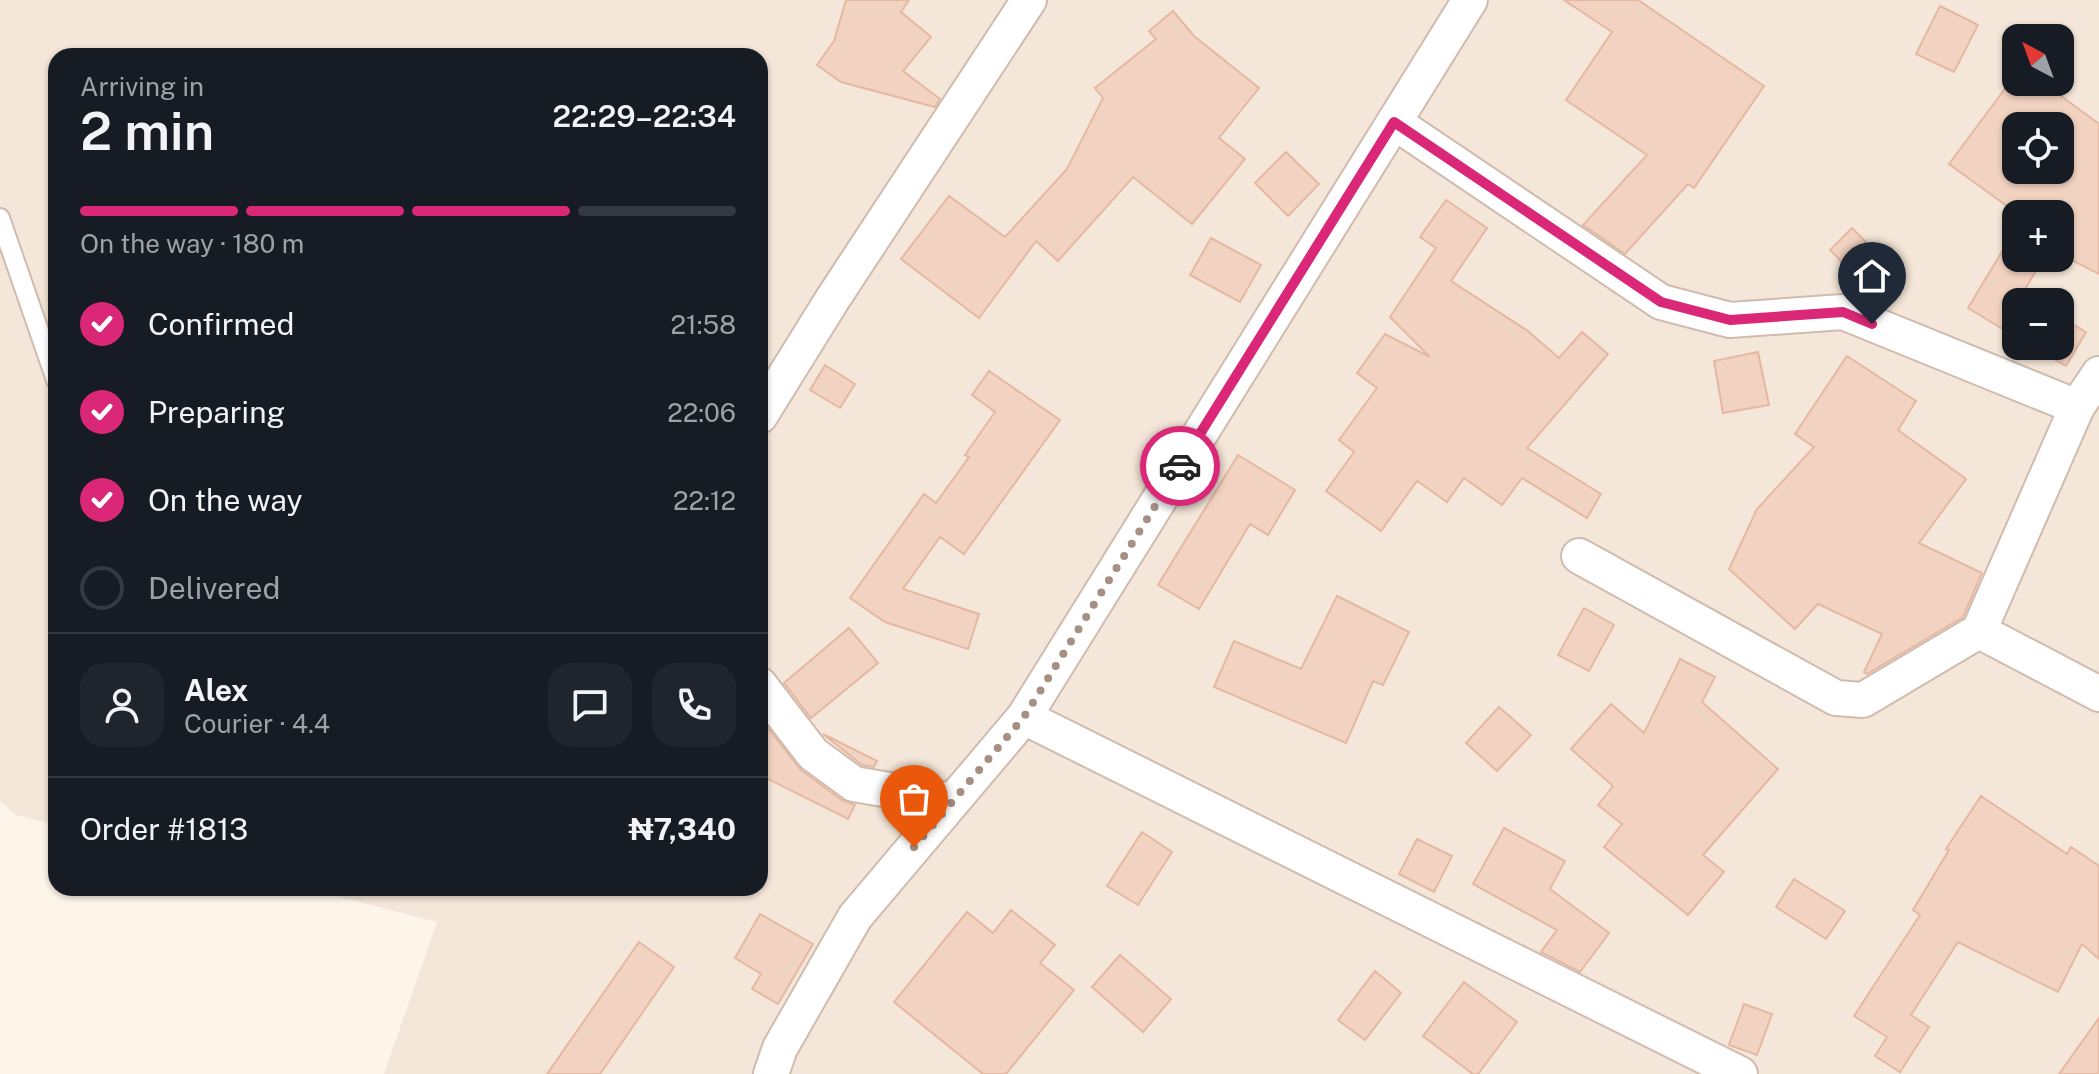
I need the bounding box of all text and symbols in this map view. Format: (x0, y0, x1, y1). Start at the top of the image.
north arrow (2002, 24, 2074, 96)
map controls (2002, 24, 2074, 360)
text: Arriving in (80, 71, 204, 102)
text: 22:29–22:34 (553, 98, 736, 134)
text: 2 min (80, 101, 214, 162)
button: locate (2002, 112, 2074, 184)
button: + (2002, 200, 2074, 272)
text: On the way · 180 m (80, 228, 304, 259)
pin (1838, 242, 1906, 324)
icon: home (1850, 254, 1894, 298)
button: − (2002, 288, 2074, 360)
icon: check (80, 302, 124, 346)
text: Confirmed (148, 306, 294, 342)
text: 21:58 (671, 309, 736, 340)
icon: check (80, 390, 124, 434)
text: Preparing (148, 394, 285, 430)
text: 22:06 (667, 397, 736, 428)
courier (1140, 426, 1220, 506)
icon: car (1158, 444, 1202, 488)
icon: check (80, 478, 124, 522)
text: On the way (148, 482, 302, 518)
text: 22:12 (673, 485, 736, 516)
text: Delivered (148, 570, 280, 606)
button: person (80, 663, 164, 747)
button: chat (548, 663, 632, 747)
button: phone (652, 663, 736, 747)
text: Alex (184, 672, 248, 708)
text: Courier · 4.4 (184, 708, 330, 739)
pin (880, 765, 948, 847)
icon: bag (892, 777, 936, 821)
text: Order #1813 (80, 811, 248, 847)
text: ₦7,340 (629, 811, 736, 847)

